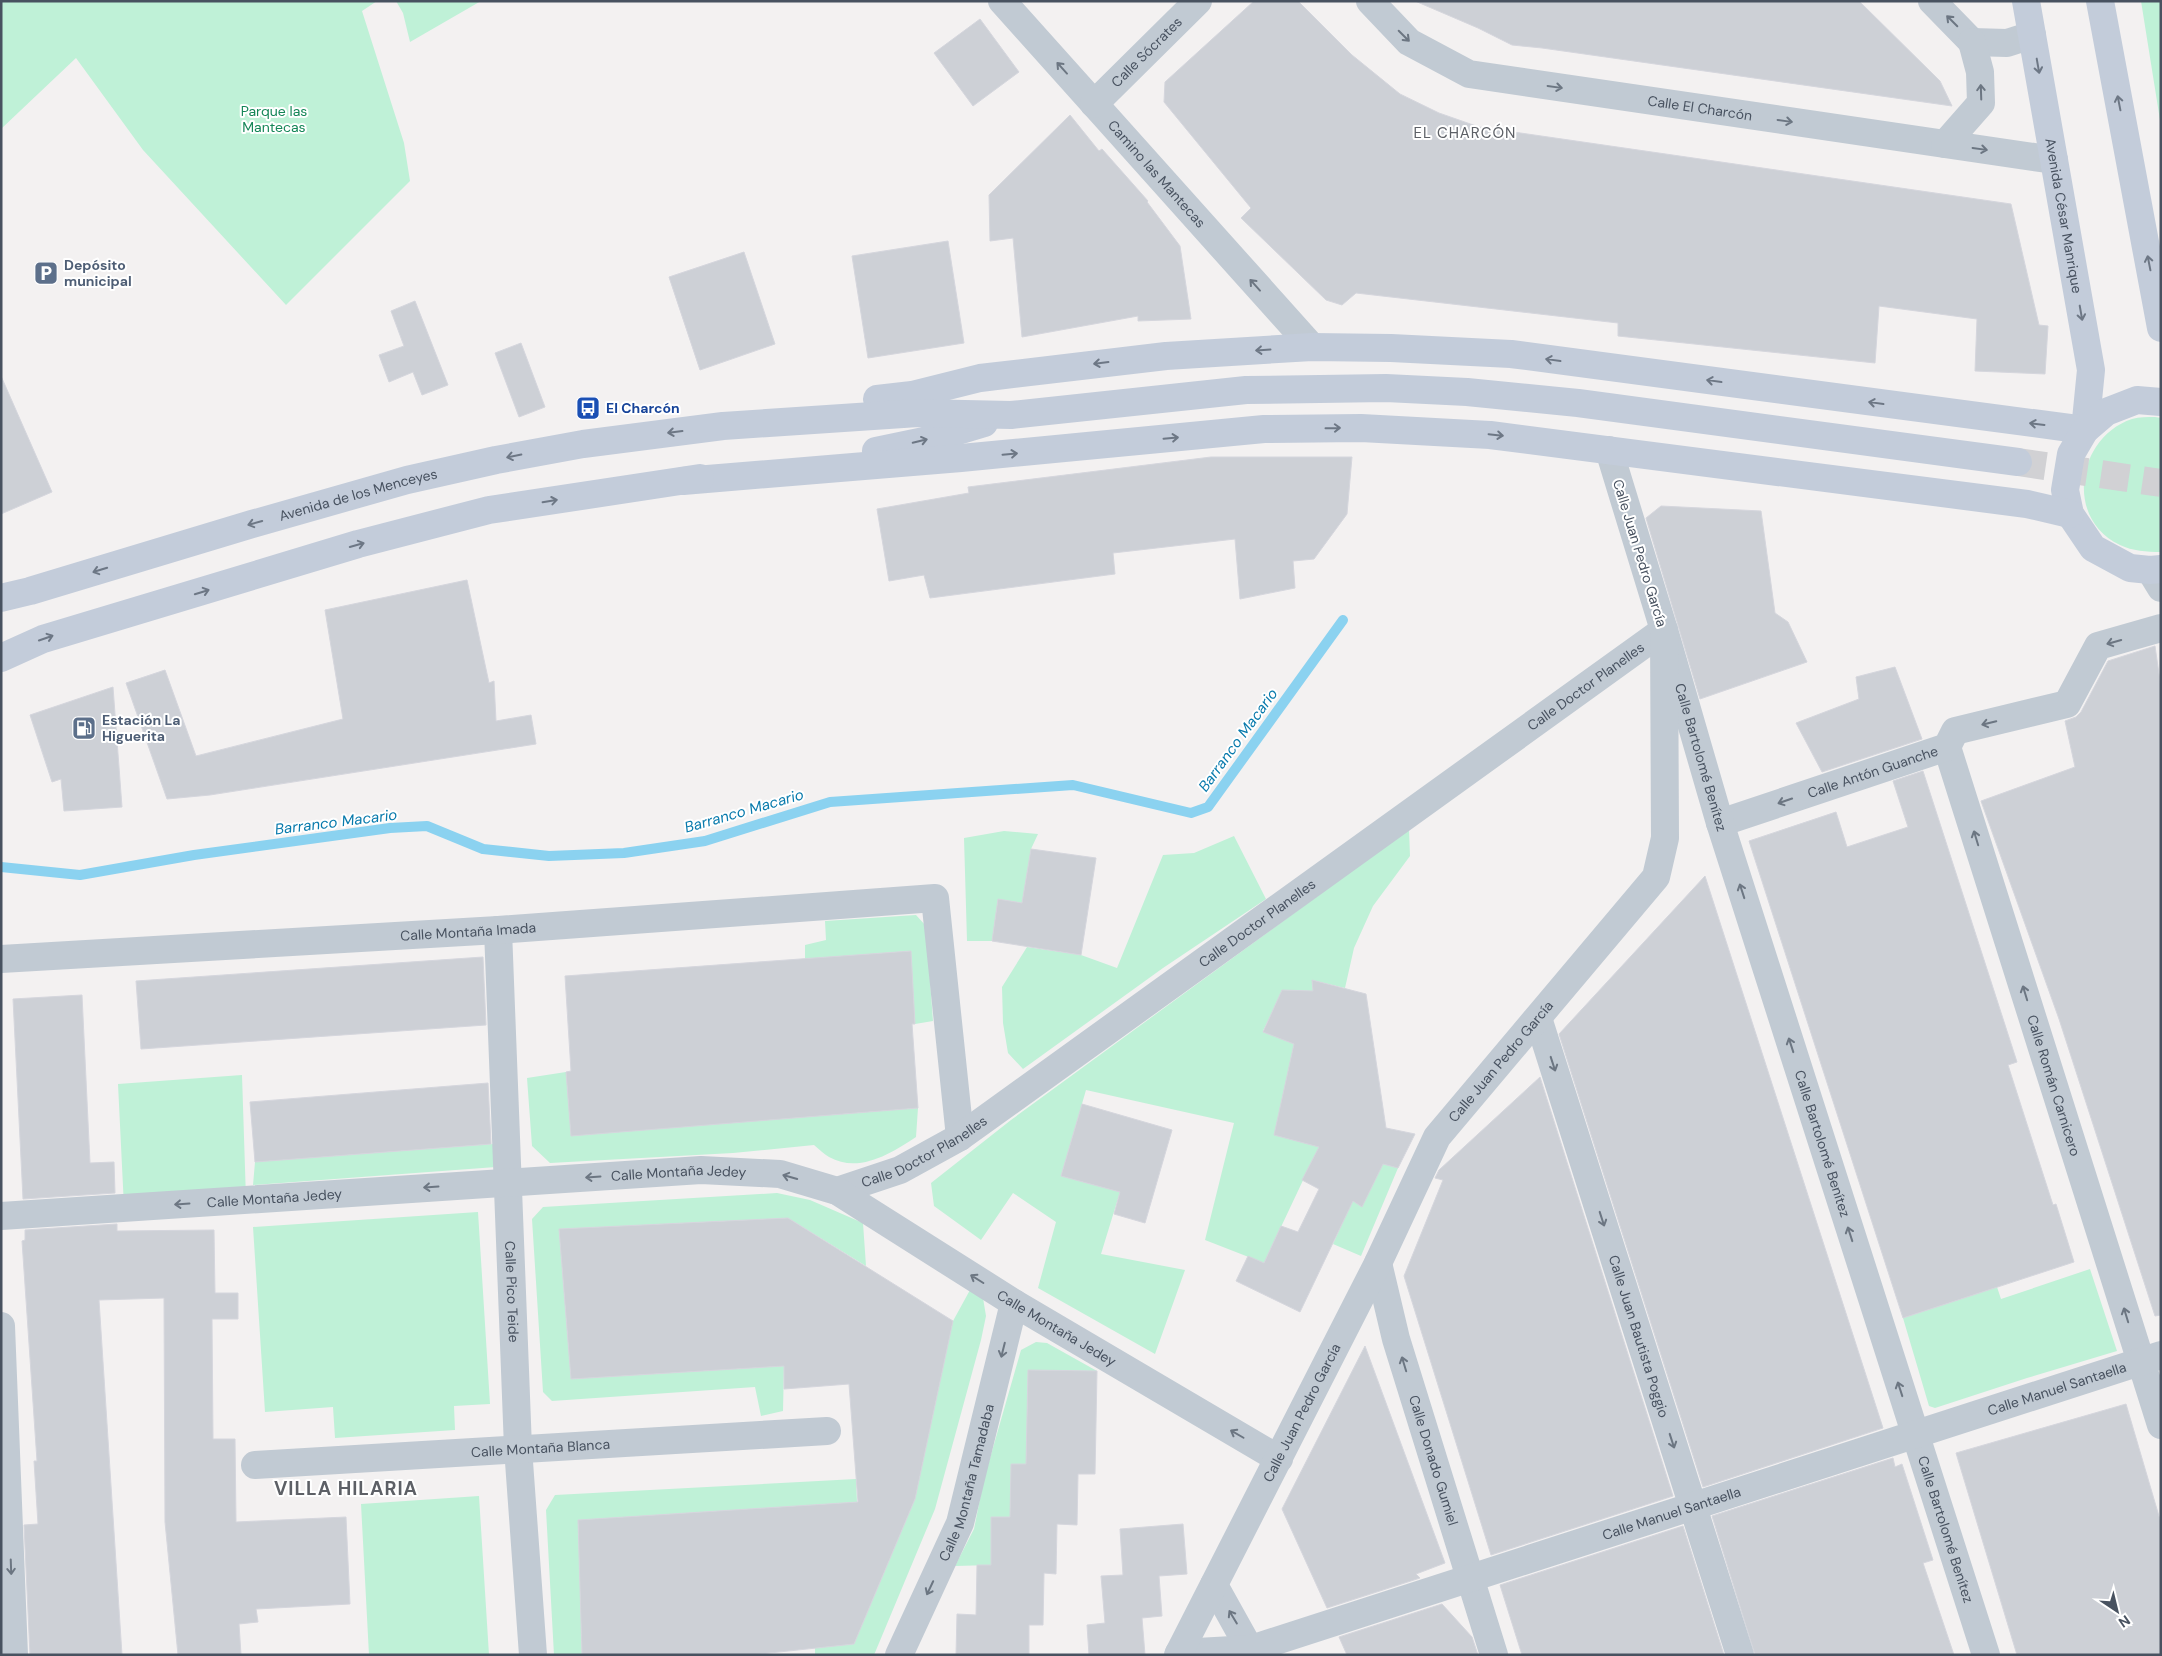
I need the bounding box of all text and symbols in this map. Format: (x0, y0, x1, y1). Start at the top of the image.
street label: Calle Sócrates (1107, 13, 1186, 91)
one-way arrow (1946, 15, 1958, 28)
one-way arrow (1397, 30, 1410, 42)
one-way arrow (2033, 58, 2043, 74)
one-way arrow (1056, 61, 1068, 74)
one-way arrow (1546, 82, 1562, 92)
one-way arrow (1976, 84, 1986, 100)
street label: Calle El Charcón (1646, 91, 1753, 125)
one-way arrow (2114, 95, 2123, 111)
park label: Parque las Mantecas (241, 102, 307, 136)
street label: Camino las Mantecas (1104, 116, 1210, 231)
one-way arrow (1776, 116, 1792, 126)
district label: EL CHARCÓN (1414, 123, 1516, 143)
street label: Avenida César Manrique (2041, 137, 2086, 295)
one-way arrow (1972, 145, 1988, 155)
one-way arrow (2143, 255, 2153, 271)
place label: Depósito municipal (64, 256, 132, 290)
parking icon: Depósito municipal (33, 260, 59, 286)
one-way arrow (1249, 279, 1261, 292)
one-way arrow (2076, 304, 2086, 320)
one-way arrow (1255, 345, 1271, 354)
one-way arrow (1546, 355, 1562, 365)
one-way arrow (1094, 359, 1110, 369)
one-way arrow (1707, 376, 1723, 386)
bus stop icon: El Charcón (575, 395, 601, 421)
one-way arrow (1868, 398, 1884, 408)
place label: El Charcón (606, 399, 680, 417)
one-way arrow (2029, 419, 2045, 429)
one-way arrow (1325, 424, 1341, 433)
one-way arrow (667, 427, 683, 437)
one-way arrow (1487, 430, 1503, 440)
one-way arrow (1163, 434, 1179, 443)
one-way arrow (912, 436, 928, 446)
one-way arrow (1001, 449, 1017, 459)
one-way arrow (506, 452, 522, 462)
street label: Avenida de los Menceyes (277, 464, 439, 525)
street label: Calle Juan Pedro García (1609, 477, 1671, 629)
one-way arrow (541, 496, 557, 506)
one-way arrow (247, 519, 263, 528)
one-way arrow (349, 539, 365, 549)
one-way arrow (92, 566, 108, 576)
one-way arrow (193, 586, 209, 596)
one-way arrow (38, 633, 54, 643)
one-way arrow (2106, 637, 2122, 647)
street label: Calle Doctor Planelles (1524, 638, 1648, 735)
street label: Calle Bartolomé Benítez (1671, 681, 1731, 834)
water label: Barranco Macario (1194, 684, 1282, 796)
place label: Estación La Higuerita (102, 711, 180, 745)
fuel station icon: Estación La Higuerita (71, 715, 97, 741)
one-way arrow (1981, 719, 1997, 728)
street label: Calle Antón Guanche (1805, 742, 1940, 802)
water label: Barranco Macario (682, 784, 806, 838)
one-way arrow (1777, 797, 1793, 807)
water label: Barranco Macario (274, 805, 398, 839)
one-way arrow (1971, 831, 1980, 847)
street label: Calle Doctor Planelles (1195, 875, 1319, 971)
one-way arrow (1736, 883, 1746, 899)
street label: Calle Montaña Imada (400, 918, 537, 945)
one-way arrow (2020, 986, 2029, 1002)
street label: Calle Juan Pedro García (1444, 997, 1557, 1126)
street label: Calle Román Carnicero (2023, 1013, 2085, 1158)
one-way arrow (1785, 1038, 1795, 1054)
one-way arrow (1548, 1056, 1558, 1072)
street label: Calle Bartolomé Benítez (1791, 1068, 1854, 1219)
street label: Calle Doctor Planelles (859, 1112, 991, 1191)
street label: Calle Montaña Jedey (610, 1161, 747, 1185)
one-way arrow (586, 1172, 602, 1181)
one-way arrow (783, 1172, 799, 1182)
one-way arrow (423, 1183, 439, 1192)
street label: Calle Montaña Jedey (206, 1185, 343, 1211)
one-way arrow (174, 1199, 190, 1208)
one-way arrow (1597, 1211, 1607, 1227)
one-way arrow (1845, 1226, 1855, 1242)
street label: Calle Pico Teide (501, 1240, 523, 1343)
street label: Calle Juan Bautista Poggio (1605, 1253, 1673, 1420)
one-way arrow (970, 1274, 984, 1284)
street label: Calle Montaña Jedey (994, 1286, 1120, 1370)
one-way arrow (2121, 1308, 2131, 1324)
street label: Calle Juan Pedro García (1259, 1340, 1344, 1485)
one-way arrow (998, 1342, 1007, 1358)
one-way arrow (1398, 1357, 1408, 1373)
street label: Calle Manuel Santaella (1985, 1358, 2128, 1419)
one-way arrow (1894, 1381, 1904, 1397)
street label: Calle Donado Gumiel (1405, 1393, 1462, 1528)
street label: Calle Montaña Tamadaba (935, 1402, 998, 1564)
one-way arrow (1230, 1428, 1244, 1438)
one-way arrow (1667, 1433, 1677, 1449)
street label: Calle Montaña Blanca (470, 1435, 610, 1461)
street label: Calle Bartolomé Benítez (1914, 1454, 1978, 1605)
district label: VILLA HILARIA (274, 1476, 418, 1501)
street label: Calle Manuel Santaella (1600, 1482, 1743, 1544)
one-way arrow (6, 1559, 15, 1575)
one-way arrow (924, 1580, 934, 1595)
north arrow (2092, 1586, 2142, 1636)
one-way arrow (1227, 1610, 1237, 1624)
text: N (2115, 1611, 2134, 1632)

